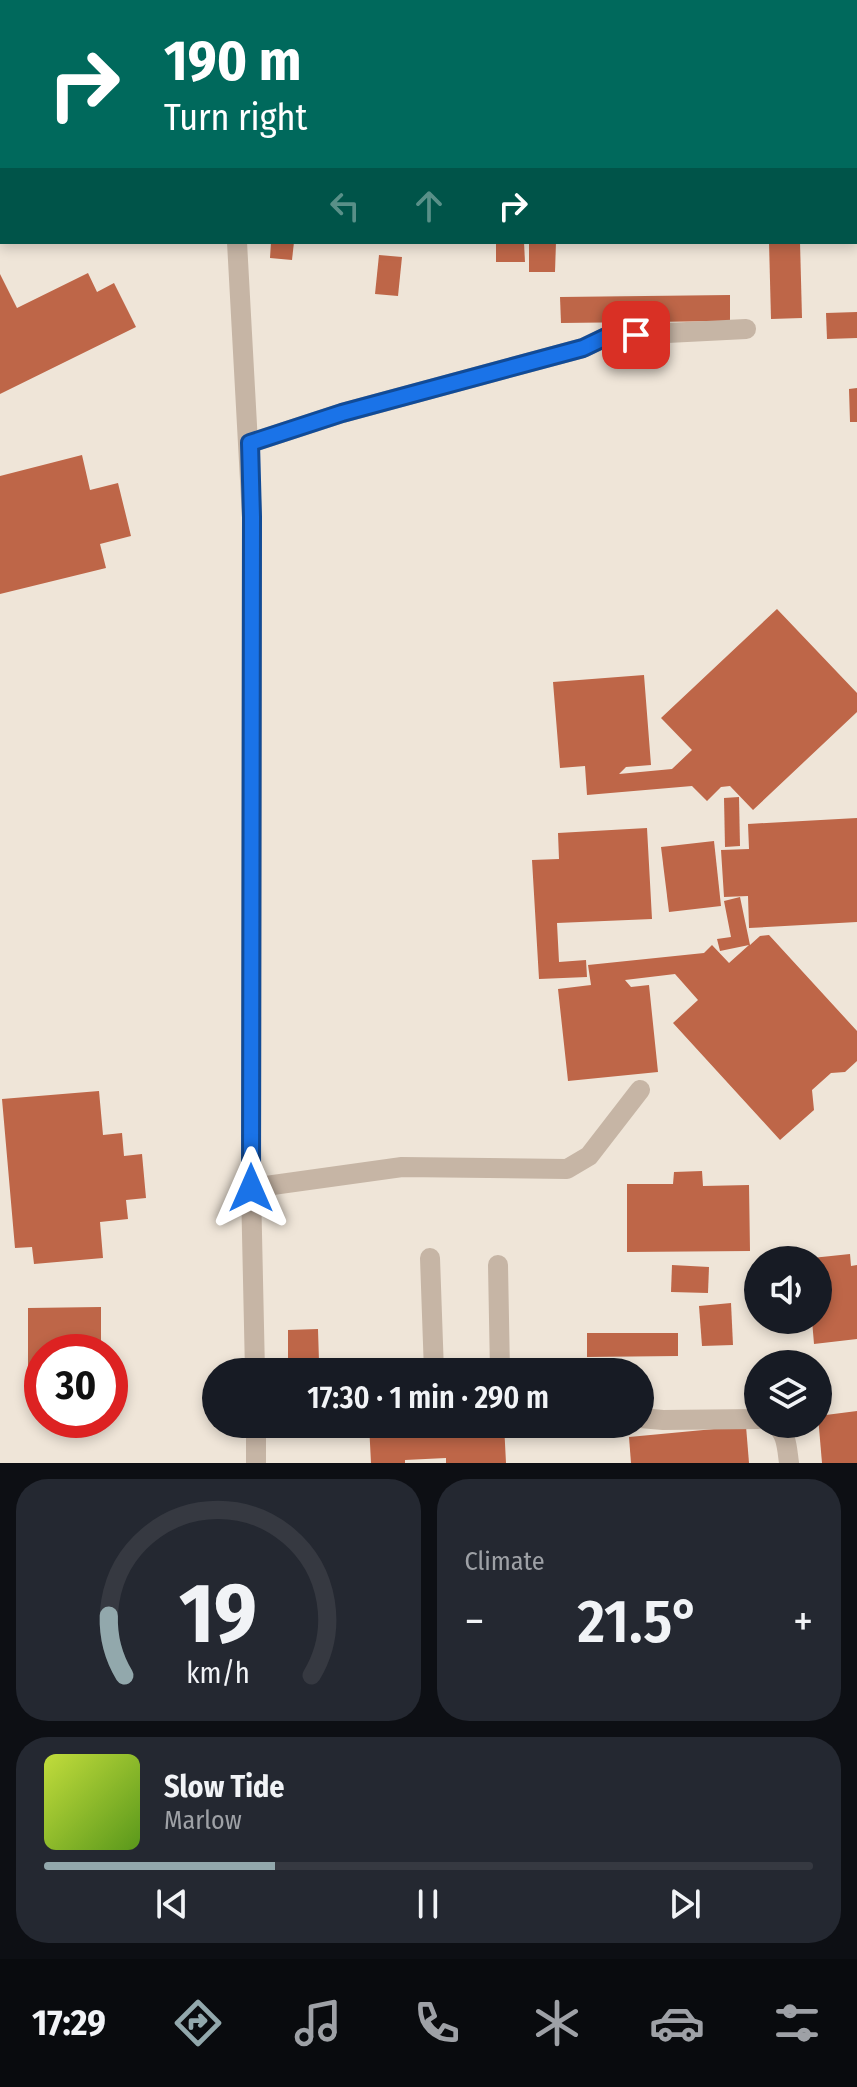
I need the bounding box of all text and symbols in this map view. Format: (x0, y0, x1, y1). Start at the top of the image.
text: 190 m (164, 28, 302, 95)
icon: right (32, 32, 136, 136)
text: Turn right (164, 96, 307, 140)
icon: left (323, 184, 367, 228)
icon: ahead (407, 184, 451, 228)
icon: right (491, 184, 535, 228)
pin (602, 301, 670, 369)
icon: arrive (614, 313, 658, 357)
position arrow (209, 1146, 293, 1230)
map controls (744, 1246, 832, 1438)
button: sound (744, 1246, 832, 1334)
speed limit sign: 30 (24, 1334, 128, 1438)
button: layers (744, 1350, 832, 1438)
text: 17:30 · 1 min · 290 m (307, 1380, 549, 1416)
text: Climate (465, 1546, 545, 1577)
text: 19 (179, 1564, 257, 1664)
text: 21.5° (578, 1586, 700, 1658)
text: − (465, 1595, 484, 1648)
text: + (793, 1595, 813, 1648)
text: km/h (186, 1656, 250, 1691)
text: Slow Tide (164, 1769, 285, 1805)
text: Marlow (164, 1805, 242, 1836)
icon: previous (150, 1882, 194, 1926)
icon: pause (406, 1882, 450, 1926)
icon: next (663, 1882, 707, 1926)
icon: directions (170, 1995, 226, 2051)
icon: music (290, 1995, 346, 2051)
icon: phone (409, 1995, 465, 2051)
icon: climate (529, 1995, 585, 2051)
icon: car (649, 1995, 705, 2051)
icon: filters (769, 1995, 825, 2051)
text: 17:29 (32, 2001, 106, 2045)

